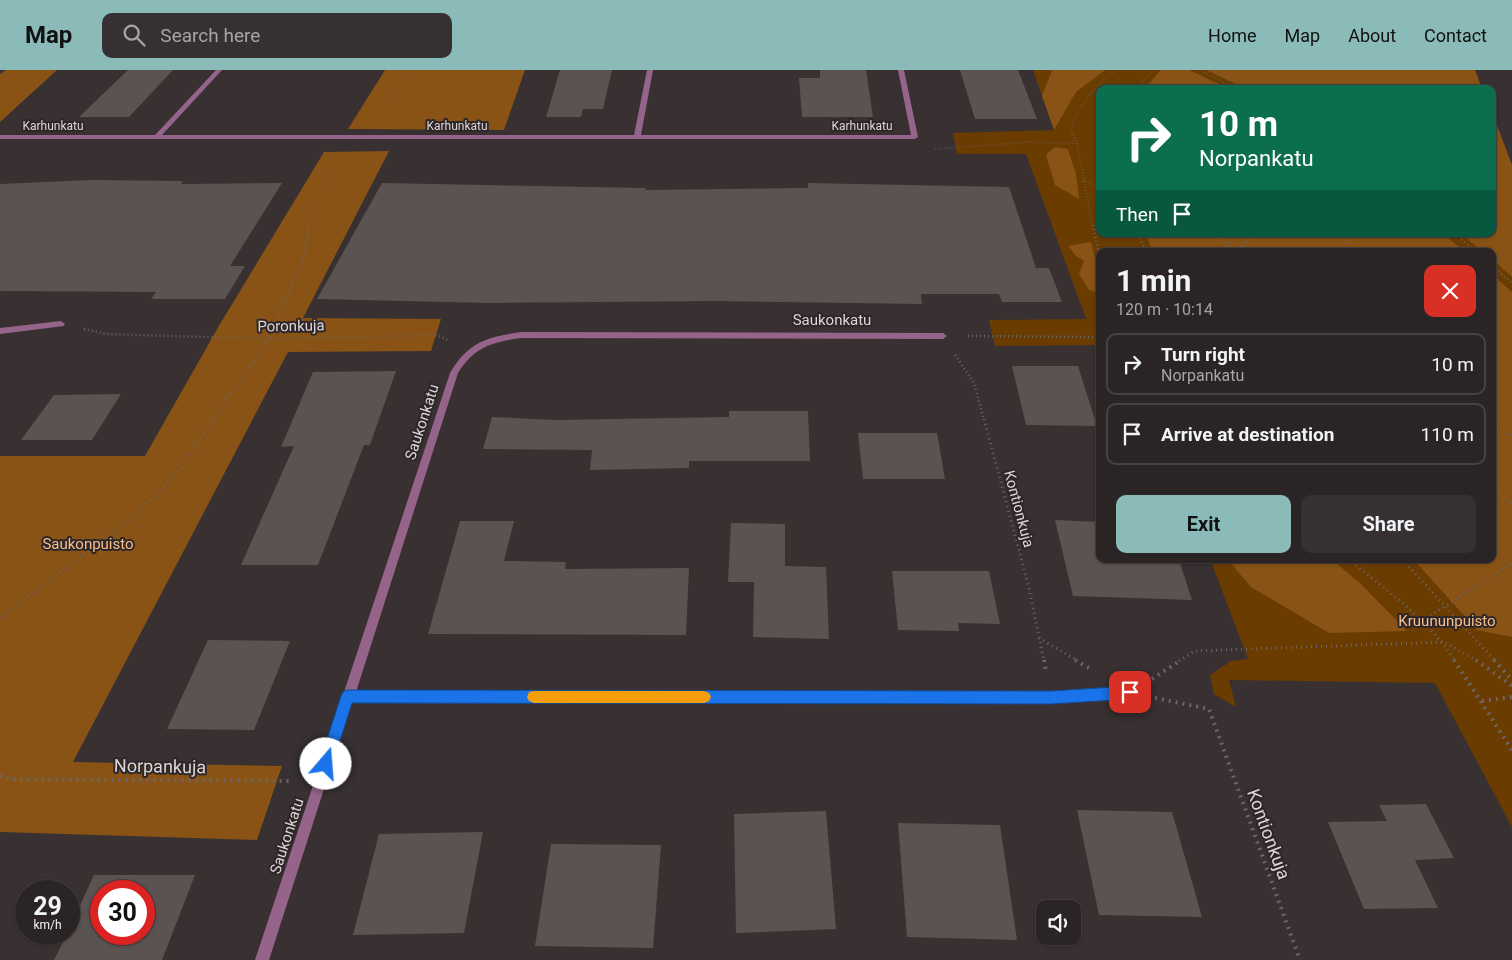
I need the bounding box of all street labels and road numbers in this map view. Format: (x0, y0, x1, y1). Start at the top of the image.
street label: Karhunkatu (22, 119, 84, 133)
street label: Karhunkatu (426, 119, 488, 133)
street label: Karhunkatu (831, 119, 893, 133)
street label: Saukonkatu (793, 311, 871, 329)
street label: Poronkuja (257, 316, 325, 336)
street label: Saukonkatu (401, 382, 443, 462)
street label: Kontionkuja (1000, 468, 1038, 550)
street label: Norpankuja (114, 755, 206, 777)
street label: Kontionkuja (1243, 786, 1295, 882)
street label: Saukonkatu (266, 796, 308, 876)

